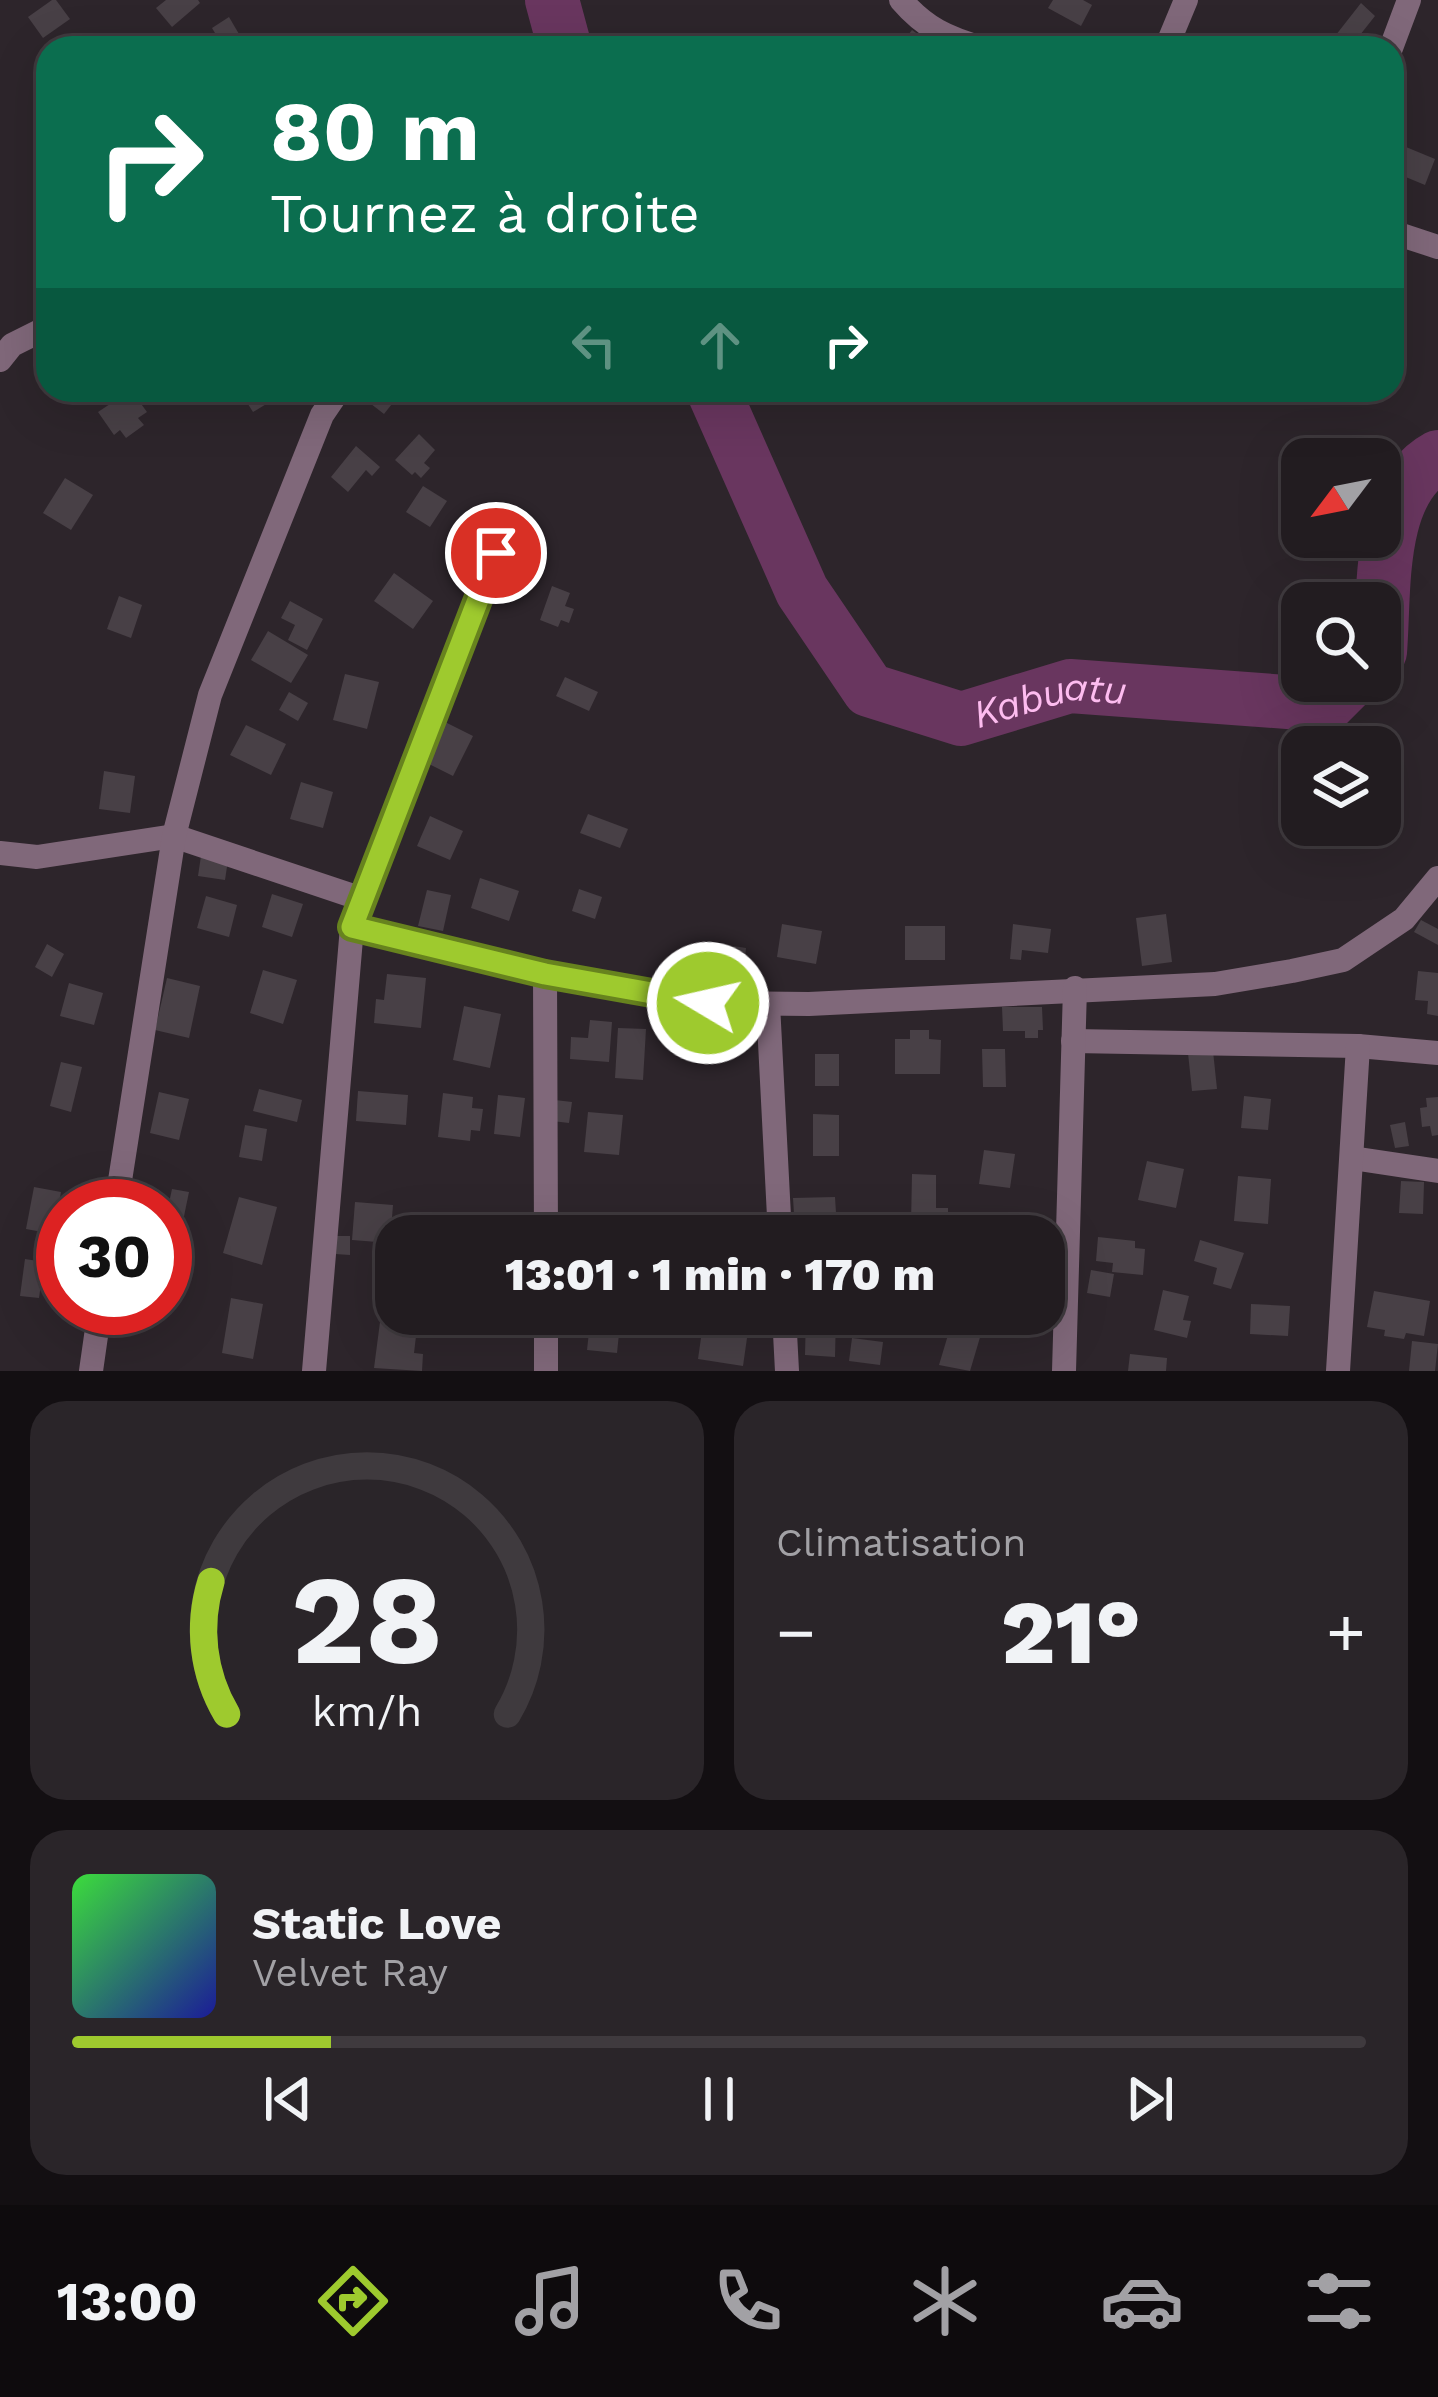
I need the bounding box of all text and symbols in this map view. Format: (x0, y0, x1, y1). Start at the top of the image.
text: 80 m (270, 82, 480, 180)
icon: right (72, 84, 228, 240)
text: Tournez à droite (270, 182, 700, 245)
icon: left (561, 312, 627, 378)
icon: ahead (687, 312, 753, 378)
icon: right (813, 312, 879, 378)
north arrow (1281, 438, 1401, 558)
map controls (1281, 438, 1401, 846)
pin (445, 502, 547, 604)
icon: arrive (463, 520, 529, 586)
button: search (1281, 582, 1401, 702)
water label: Kabuatu (967, 664, 1128, 737)
button: layers (1281, 726, 1401, 846)
position arrow (645, 940, 771, 1066)
speed limit sign: 30 (36, 1179, 192, 1335)
text: 13:01 · 1 min · 170 m (505, 1248, 935, 1301)
text: Climatisation (776, 1520, 1026, 1565)
text: 28 (291, 1547, 443, 1693)
text: 21° (1001, 1579, 1141, 1685)
text: − (776, 1594, 816, 1671)
text: + (1326, 1594, 1366, 1671)
text: km/h (312, 1685, 422, 1735)
text: Static Love (252, 1897, 502, 1950)
text: Velvet Ray (252, 1950, 448, 1995)
icon: previous (255, 2066, 321, 2132)
icon: pause (686, 2066, 752, 2132)
icon: next (1117, 2066, 1183, 2132)
icon: directions (311, 2259, 395, 2343)
icon: music (508, 2259, 592, 2343)
icon: phone (706, 2259, 790, 2343)
icon: climate (903, 2259, 987, 2343)
icon: car (1100, 2259, 1184, 2343)
icon: filters (1297, 2259, 1381, 2343)
text: 13:00 (57, 2270, 198, 2333)

